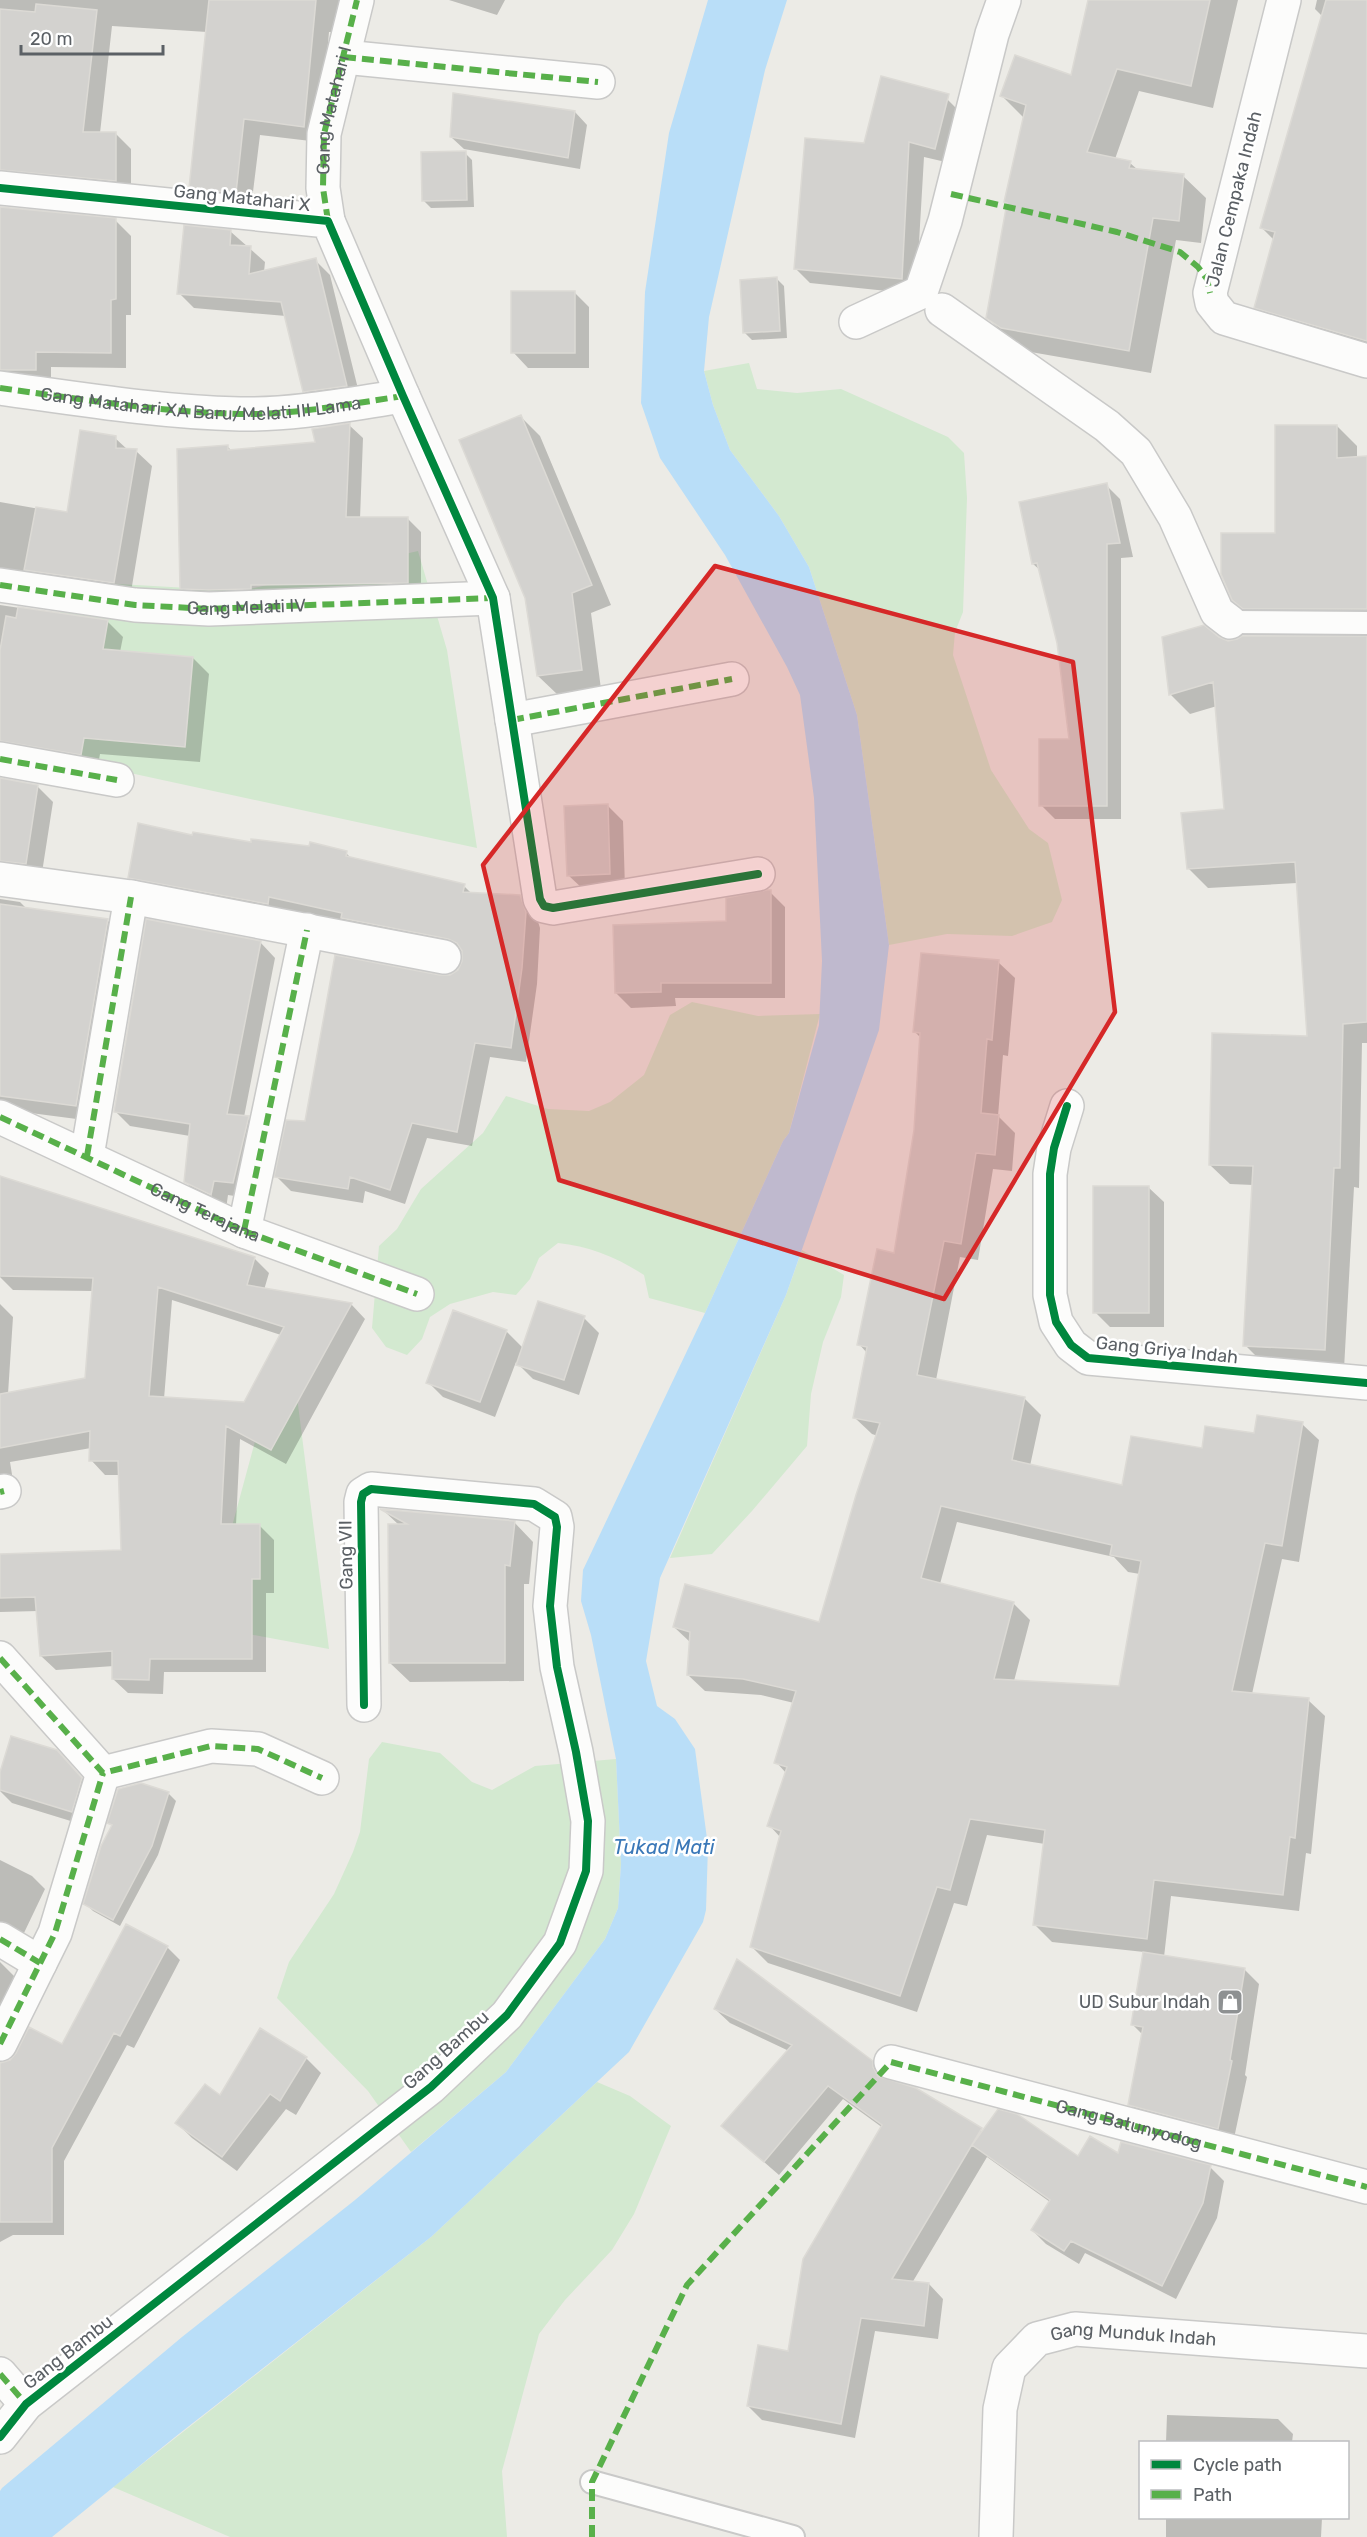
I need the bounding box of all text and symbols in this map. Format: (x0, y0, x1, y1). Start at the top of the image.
scale bar (21, 18, 164, 56)
text: 20 m (30, 28, 72, 50)
street label: Gang Matahari I (312, 44, 356, 175)
street label: Jalan Cempaka Indah (1201, 109, 1267, 289)
street label: Gang Matahari X (173, 180, 311, 216)
street label: Gang Matahari XA Baru/Melati III Lama (39, 383, 363, 425)
street label: Gang Melati IV (186, 594, 307, 620)
street label: Gang Terajana (146, 1178, 263, 1247)
street label: Gang Griya Indah (1095, 1332, 1239, 1368)
street label: Gang VII (334, 1520, 358, 1590)
water label: Tukad Mati (613, 1835, 716, 1859)
shop icon: UD Subur Indah (1215, 1987, 1245, 2017)
place label: UD Subur Indah (1079, 1991, 1210, 2013)
street label: Gang Bambu (399, 2006, 493, 2094)
street label: Gang Batunyodog (1053, 2095, 1205, 2154)
street label: Gang Bambu (19, 2310, 117, 2394)
street label: Gang Munduk Indah (1048, 2318, 1217, 2351)
legend (1139, 2441, 1349, 2519)
text: Cycle path (1193, 2454, 1282, 2476)
text: Path (1193, 2484, 1232, 2506)

